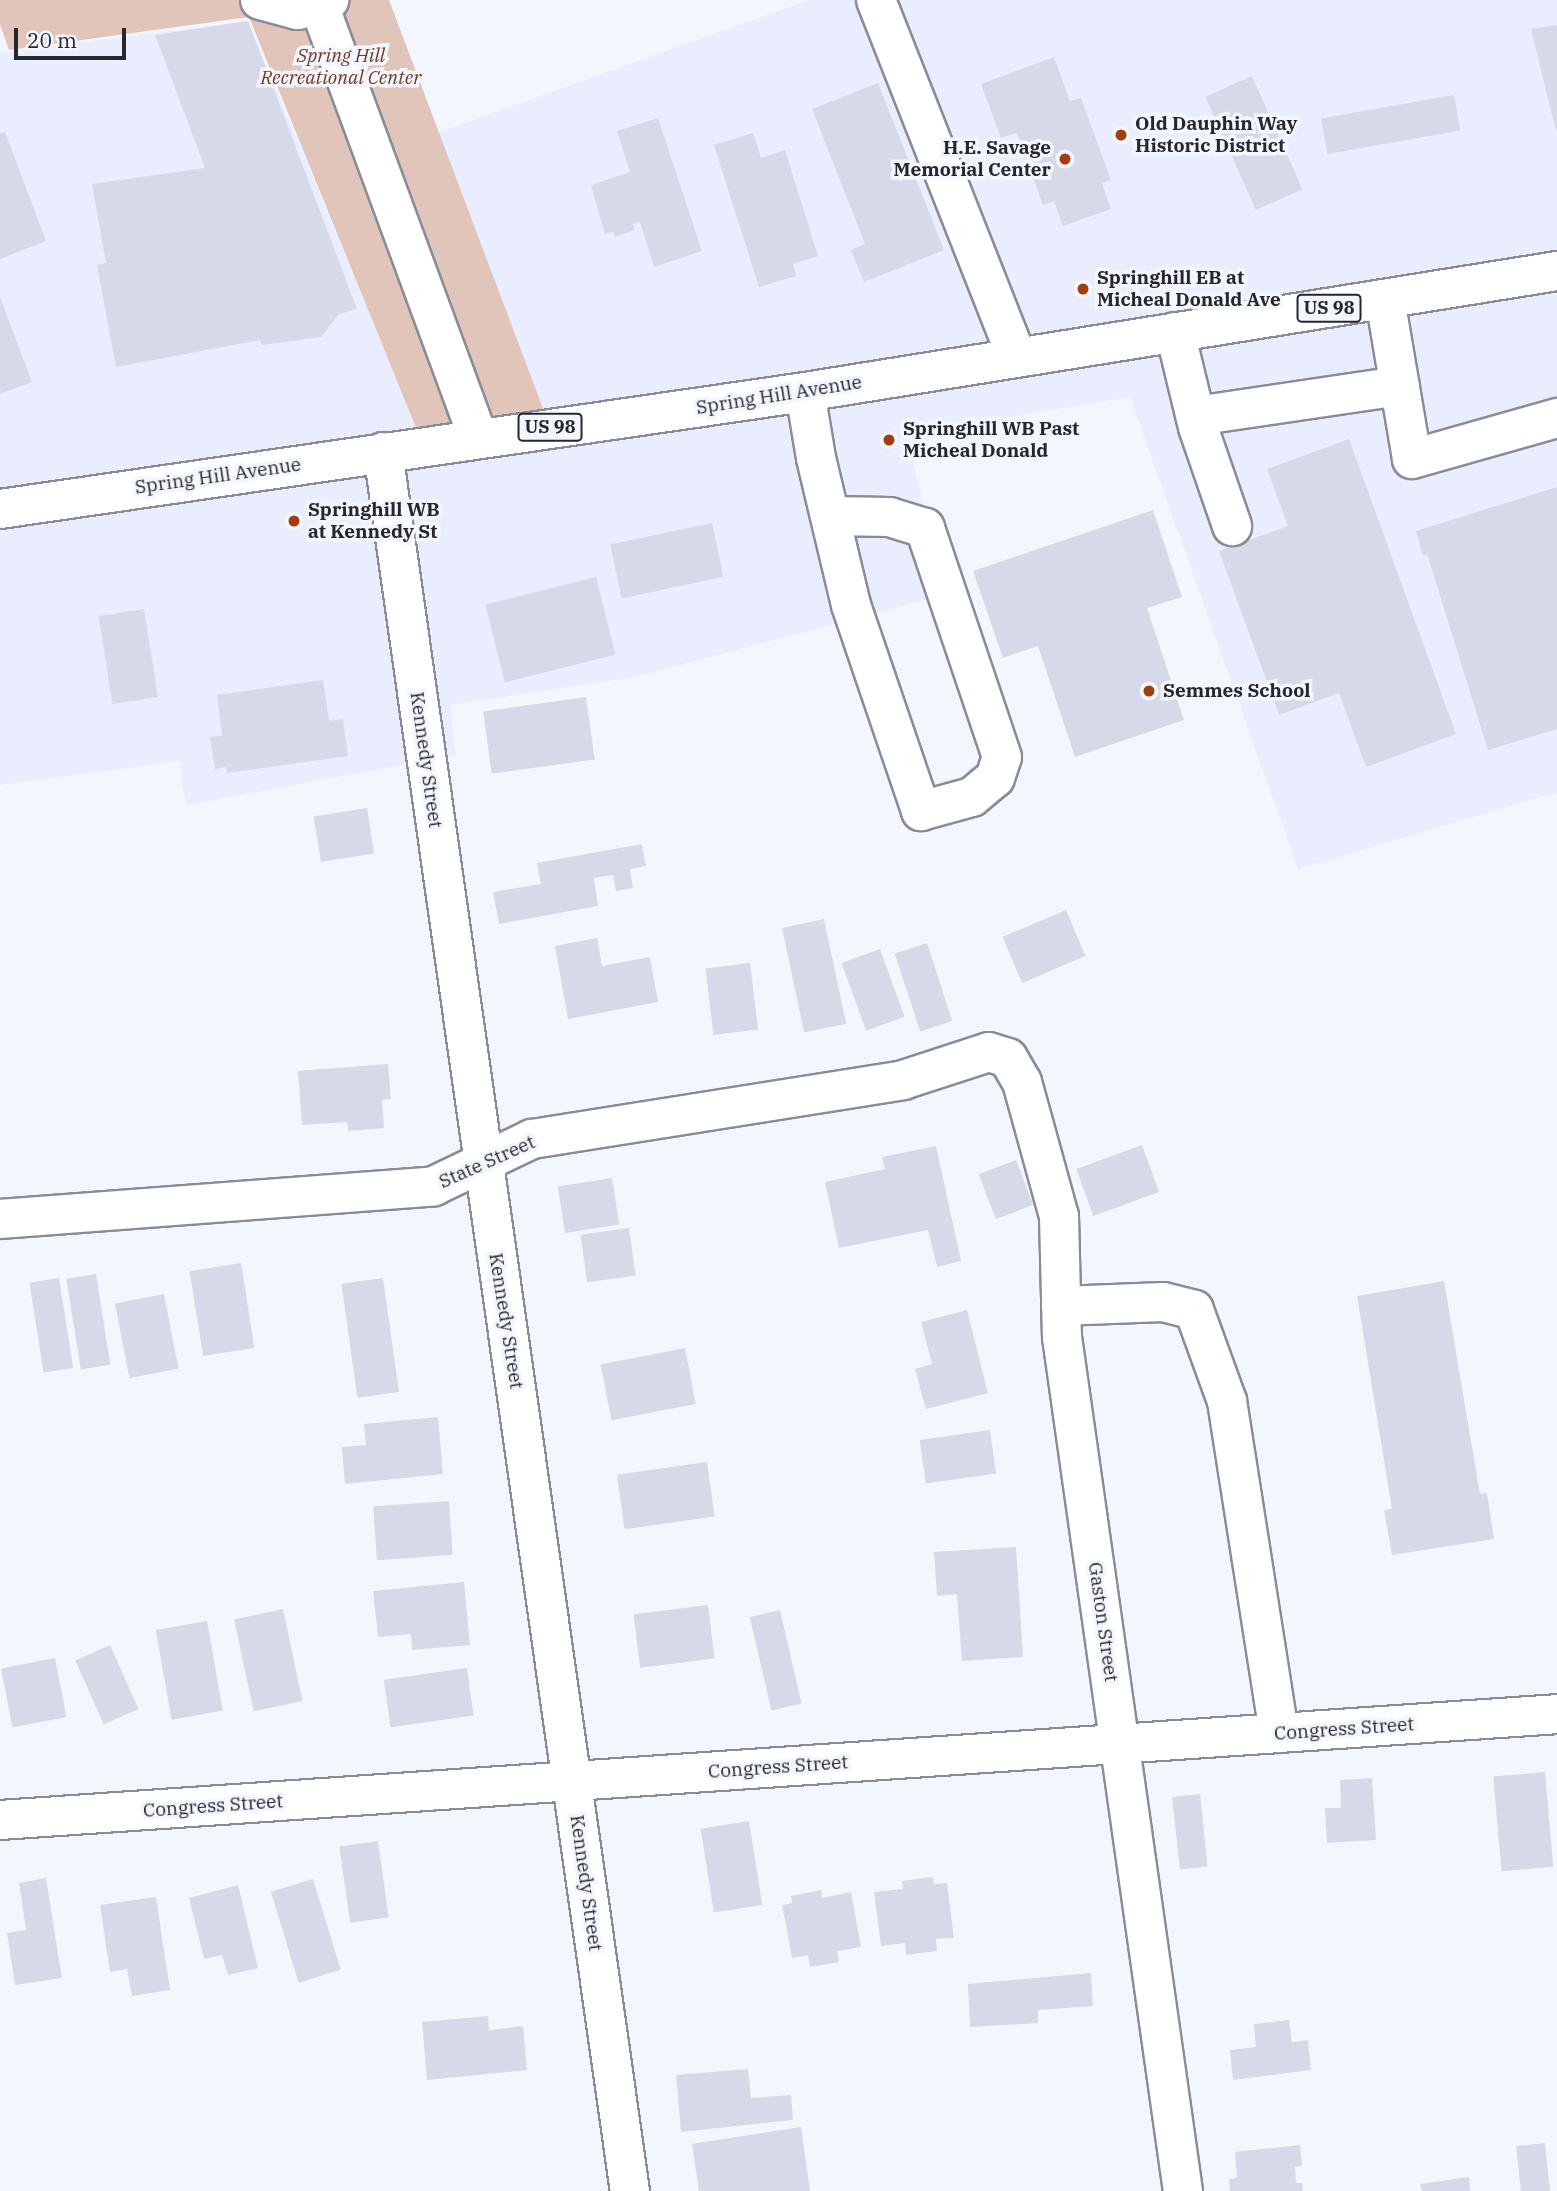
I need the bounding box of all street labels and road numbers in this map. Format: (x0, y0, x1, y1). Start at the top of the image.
road number: US 98 (1296, 294, 1362, 322)
street label: Spring Hill Avenue (694, 371, 864, 419)
road number: US 98 (517, 412, 583, 442)
street label: Spring Hill Avenue (133, 453, 303, 499)
street label: Kennedy Street (405, 690, 447, 830)
street label: State Street (435, 1131, 539, 1193)
street label: Kennedy Street (484, 1251, 528, 1391)
street label: Gaston Street (1083, 1561, 1123, 1683)
street label: Congress Street (1273, 1713, 1415, 1745)
street label: Congress Street (707, 1751, 849, 1783)
street label: Congress Street (142, 1790, 284, 1822)
street label: Kennedy Street (565, 1813, 607, 1953)

